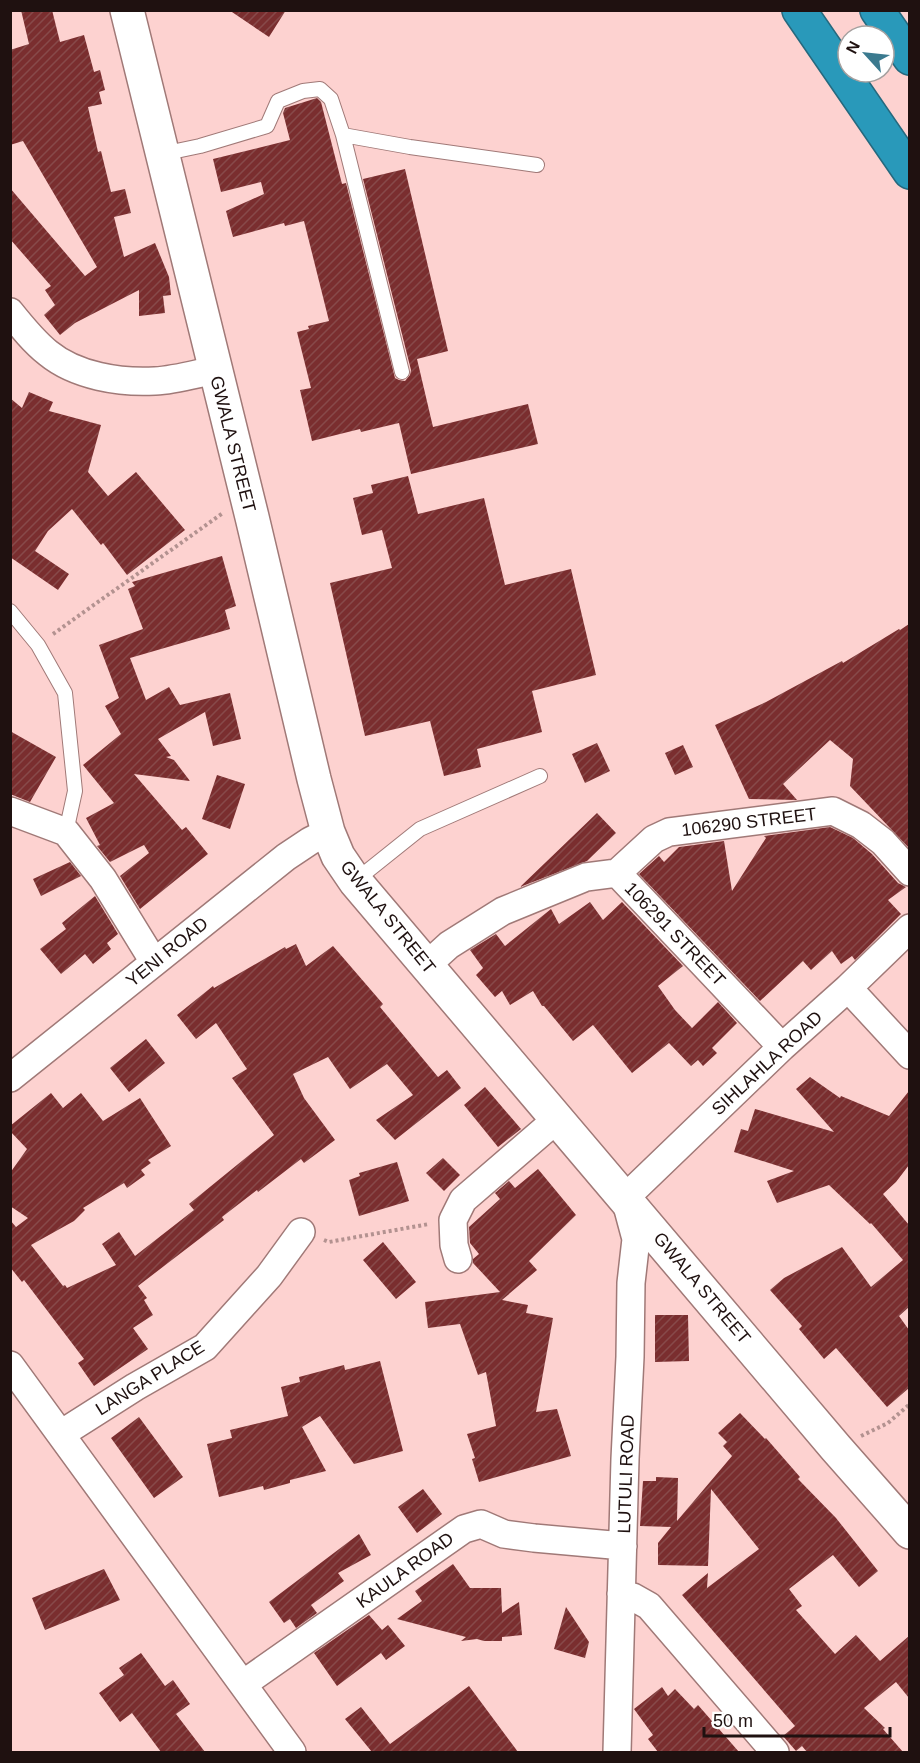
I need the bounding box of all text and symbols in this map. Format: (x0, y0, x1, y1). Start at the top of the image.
north arrow (836, 24, 896, 84)
text: N (843, 38, 863, 56)
street label: GWALA STREET (206, 374, 260, 514)
street label: 106290 STREET (680, 804, 818, 840)
street label: GWALA STREET (336, 857, 440, 977)
street label: 106291 STREET (621, 878, 729, 990)
street label: YENI ROAD (122, 913, 212, 991)
street label: SIHLAHLA ROAD (708, 1007, 826, 1119)
street label: GWALA STREET (650, 1228, 754, 1348)
street label: LANGA PLACE (92, 1337, 208, 1419)
street label: LUTULI ROAD (614, 1414, 638, 1534)
street label: KAULA ROAD (353, 1528, 457, 1612)
scale bar (704, 1700, 890, 1738)
text: 50 m (713, 1711, 753, 1731)

